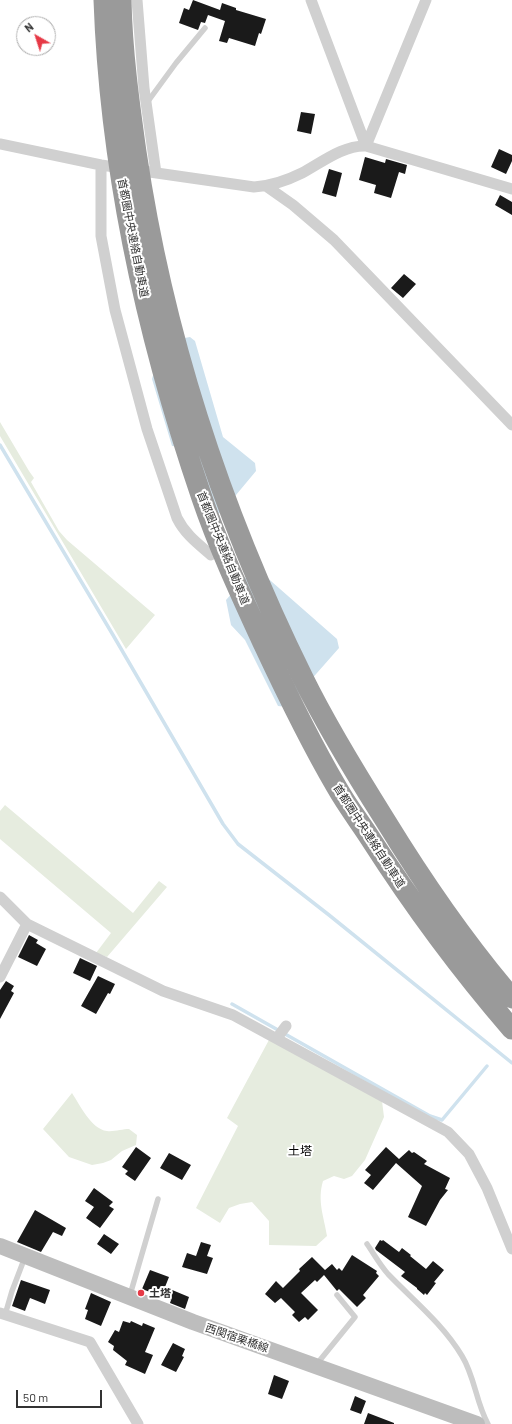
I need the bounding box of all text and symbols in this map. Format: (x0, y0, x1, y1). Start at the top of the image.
north arrow (16, 16, 56, 56)
text: N (22, 20, 36, 34)
street label: 首都圏中央連絡自動車道 (115, 177, 151, 299)
street label: 首都圏中央連絡自動車道 (194, 489, 252, 607)
street label: 首都圏中央連絡自動車道 (331, 782, 407, 890)
district label: 土塔 (288, 1144, 312, 1158)
place label: 土塔 (149, 1286, 171, 1300)
marker: 土塔 (136, 1288, 146, 1298)
street label: 西関宿栗橋線 (204, 1321, 270, 1355)
scale bar (18, 1382, 104, 1408)
text: 50 m (23, 1390, 48, 1404)

